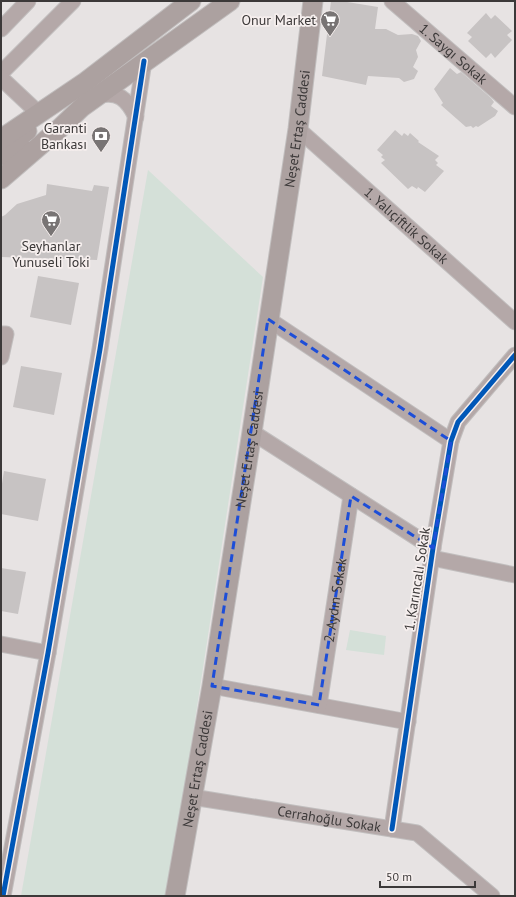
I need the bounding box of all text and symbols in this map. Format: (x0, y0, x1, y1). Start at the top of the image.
supermarket icon: Onur Market (319, 9, 341, 37)
place label: Onur Market (242, 11, 316, 29)
street label: 1. Saygı Sokak (415, 19, 491, 88)
street label: Neşet Ertaş Caddesi (280, 69, 314, 189)
place label: Garanti Bankası (41, 119, 87, 153)
bank icon: Garanti Bankası (90, 125, 112, 153)
street label: 1. Yalıçiftlik Sokak (360, 183, 452, 268)
supermarket icon: Seyhanlar Yunuseli Toki (40, 209, 62, 237)
place label: Seyhanlar Yunuseli Toki (12, 237, 90, 271)
street label: Neşet Ertaş Caddesi (231, 389, 267, 509)
street label: 1. Karıncalı Sokak (400, 526, 434, 632)
street label: 2. Aydın Sokak (320, 556, 350, 644)
street label: Neşet Ertaş Caddesi (178, 709, 217, 829)
street label: Cerrahoğlu Sokak (276, 802, 383, 836)
scale bar (380, 863, 475, 889)
text: 50 m (386, 869, 412, 884)

